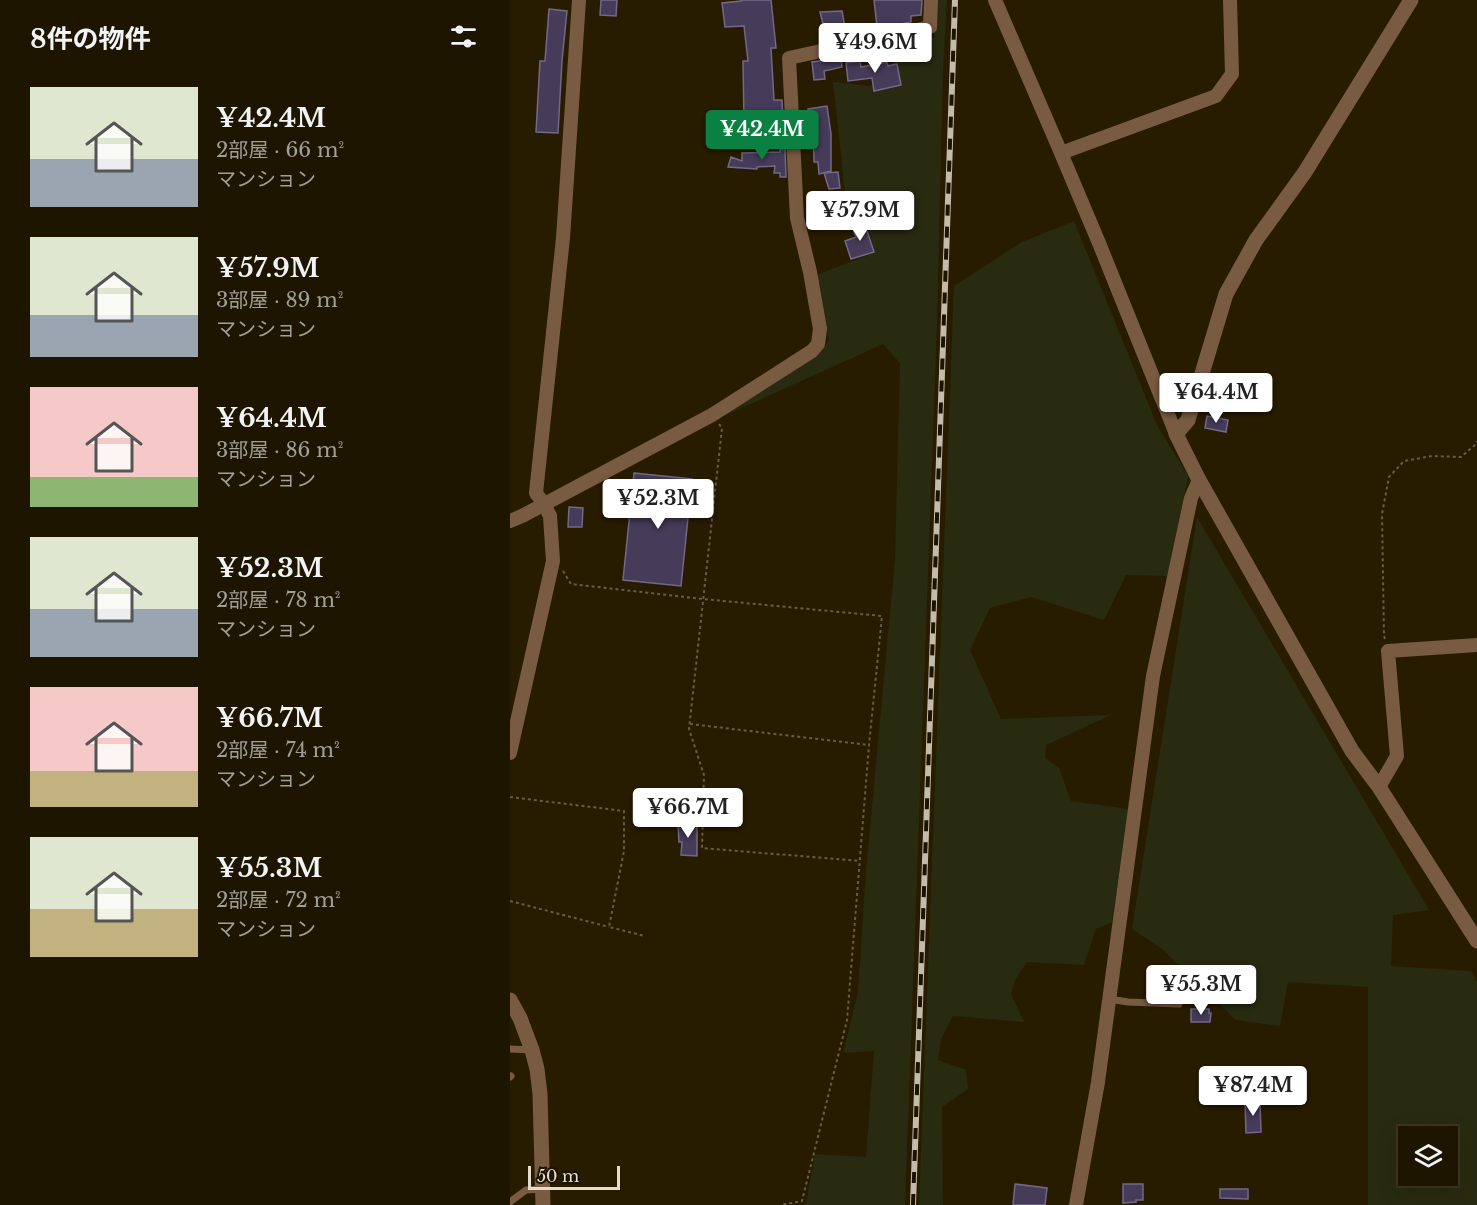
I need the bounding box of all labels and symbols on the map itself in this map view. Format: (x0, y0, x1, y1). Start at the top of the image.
pin: ¥49.6M (826, 23, 924, 74)
pin: ¥42.4M (713, 110, 811, 161)
pin: ¥57.9M (811, 191, 909, 242)
pin: ¥64.4M (1167, 373, 1265, 424)
pin: ¥52.3M (609, 479, 707, 530)
pin: ¥66.7M (639, 788, 737, 839)
pin: ¥55.3M (1152, 965, 1250, 1016)
pin: ¥87.4M (1204, 1066, 1302, 1117)
scale bar (528, 1163, 620, 1190)

